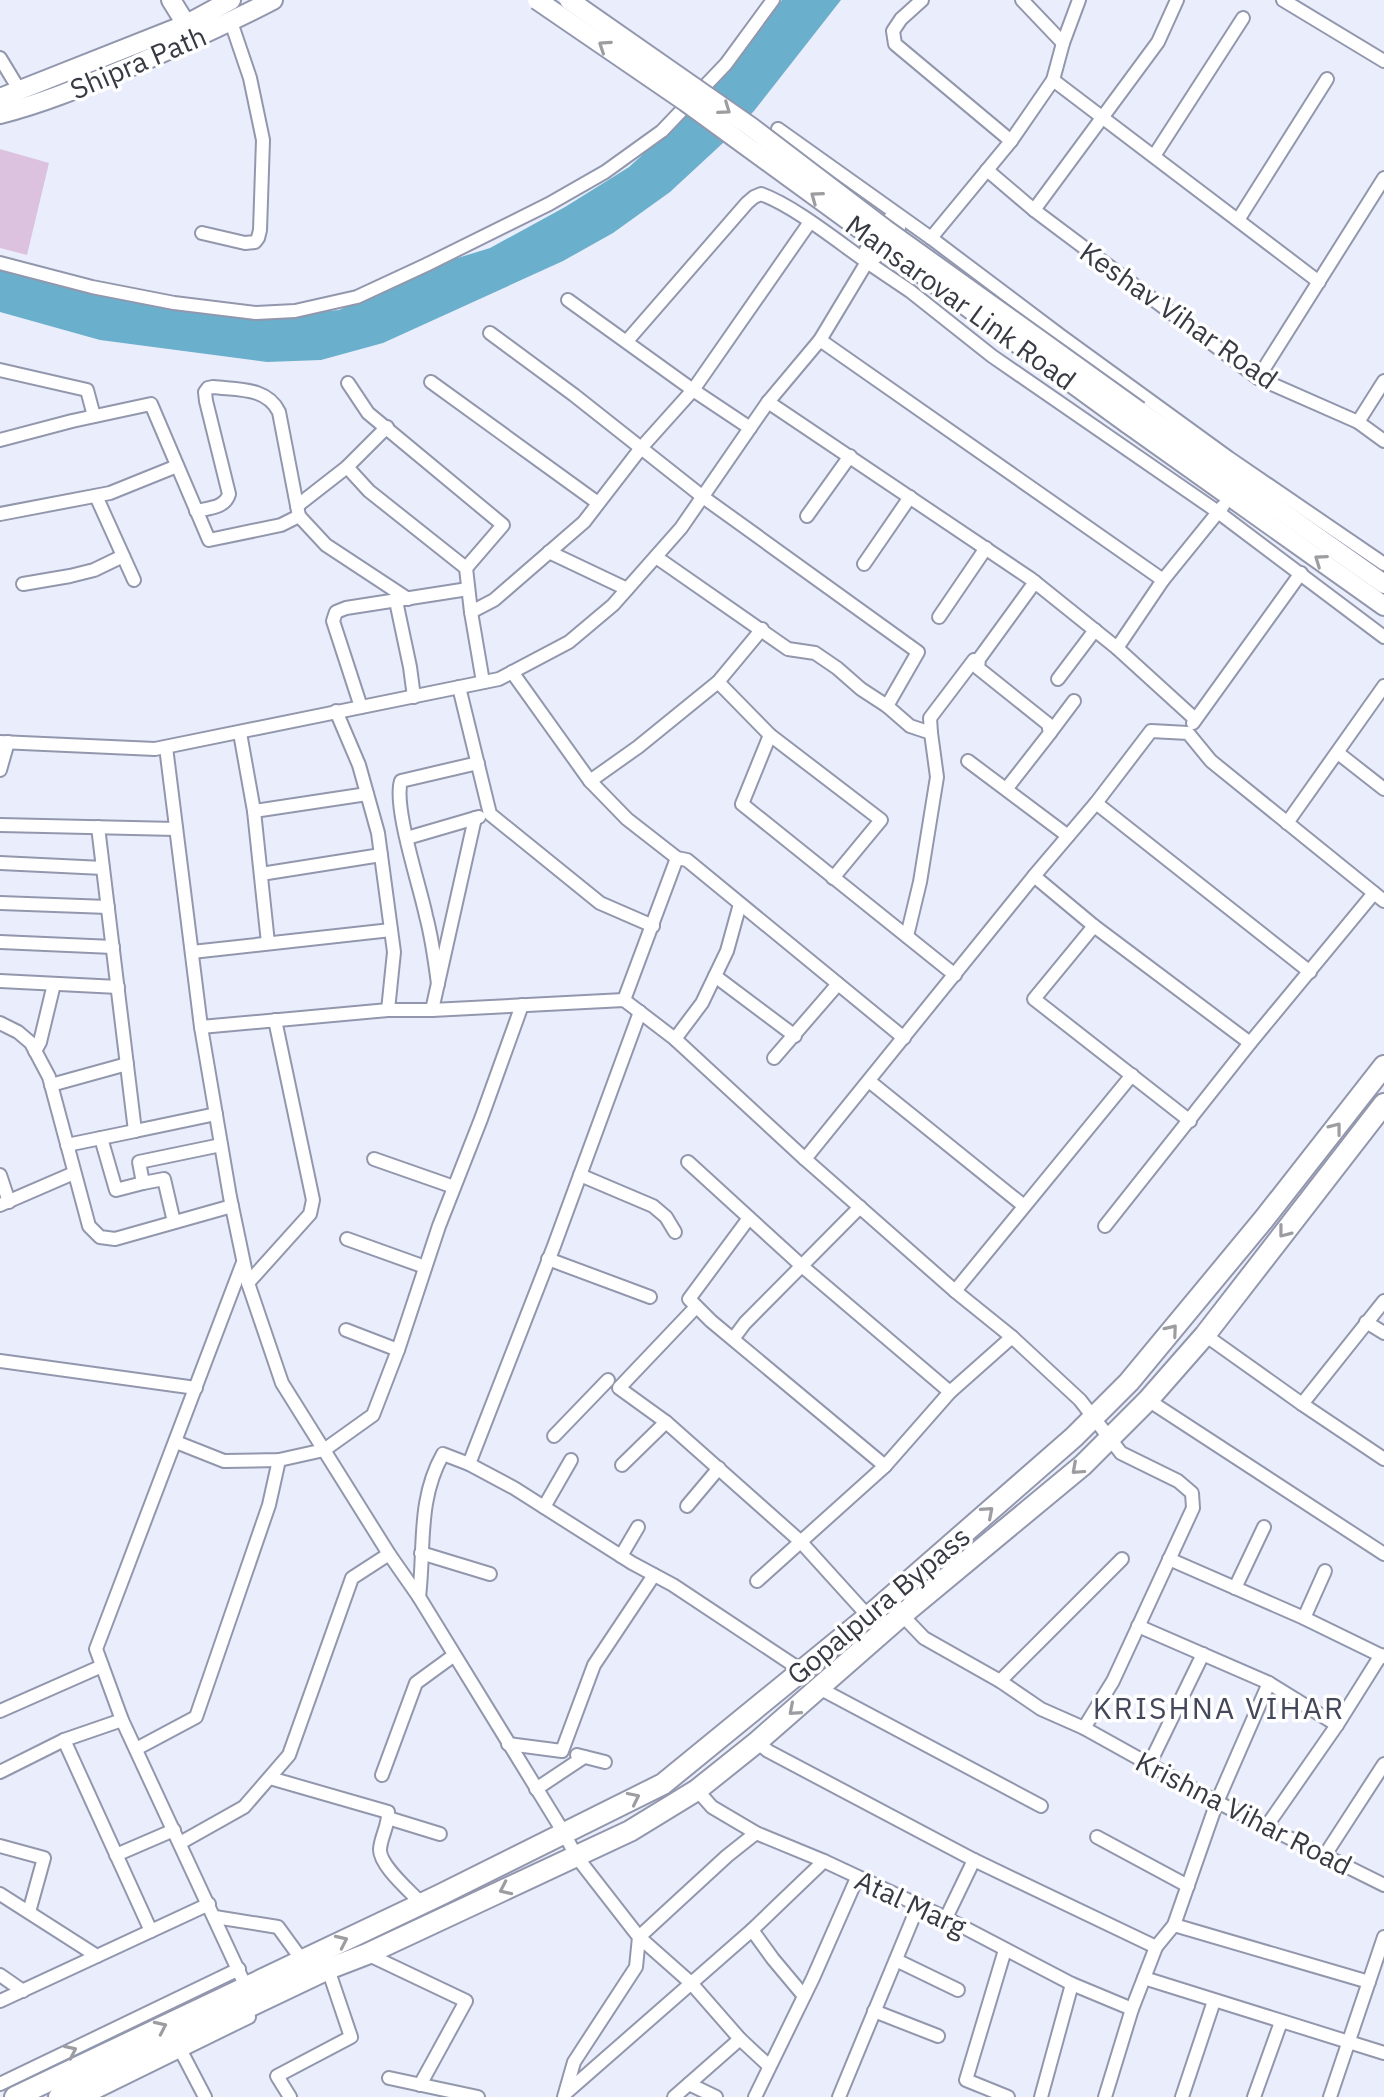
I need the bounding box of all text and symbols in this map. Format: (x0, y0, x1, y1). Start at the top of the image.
street label: Shipra Path (64, 17, 212, 107)
one-way arrow (599, 41, 613, 56)
one-way arrow (716, 99, 730, 114)
one-way arrow (810, 192, 825, 207)
street label: Mansarovar Link Road (839, 206, 1083, 398)
street label: Keshav Vihar Road (1073, 233, 1285, 397)
one-way arrow (1315, 556, 1329, 570)
one-way arrow (1326, 1122, 1340, 1136)
one-way arrow (1280, 1223, 1294, 1237)
one-way arrow (1162, 1325, 1177, 1339)
one-way arrow (1072, 1460, 1087, 1474)
one-way arrow (978, 1507, 993, 1522)
street label: Gopalpura Bypass (779, 1518, 977, 1692)
district label: KRISHNA VIHAR (1093, 1688, 1345, 1727)
one-way arrow (788, 1700, 803, 1715)
street label: Krishna Vihar Road (1130, 1743, 1358, 1883)
one-way arrow (626, 1792, 640, 1808)
street label: Atal Marg (849, 1861, 973, 1945)
one-way arrow (499, 1879, 513, 1895)
one-way arrow (334, 1935, 348, 1951)
one-way arrow (152, 2021, 167, 2037)
one-way arrow (62, 2045, 77, 2061)

